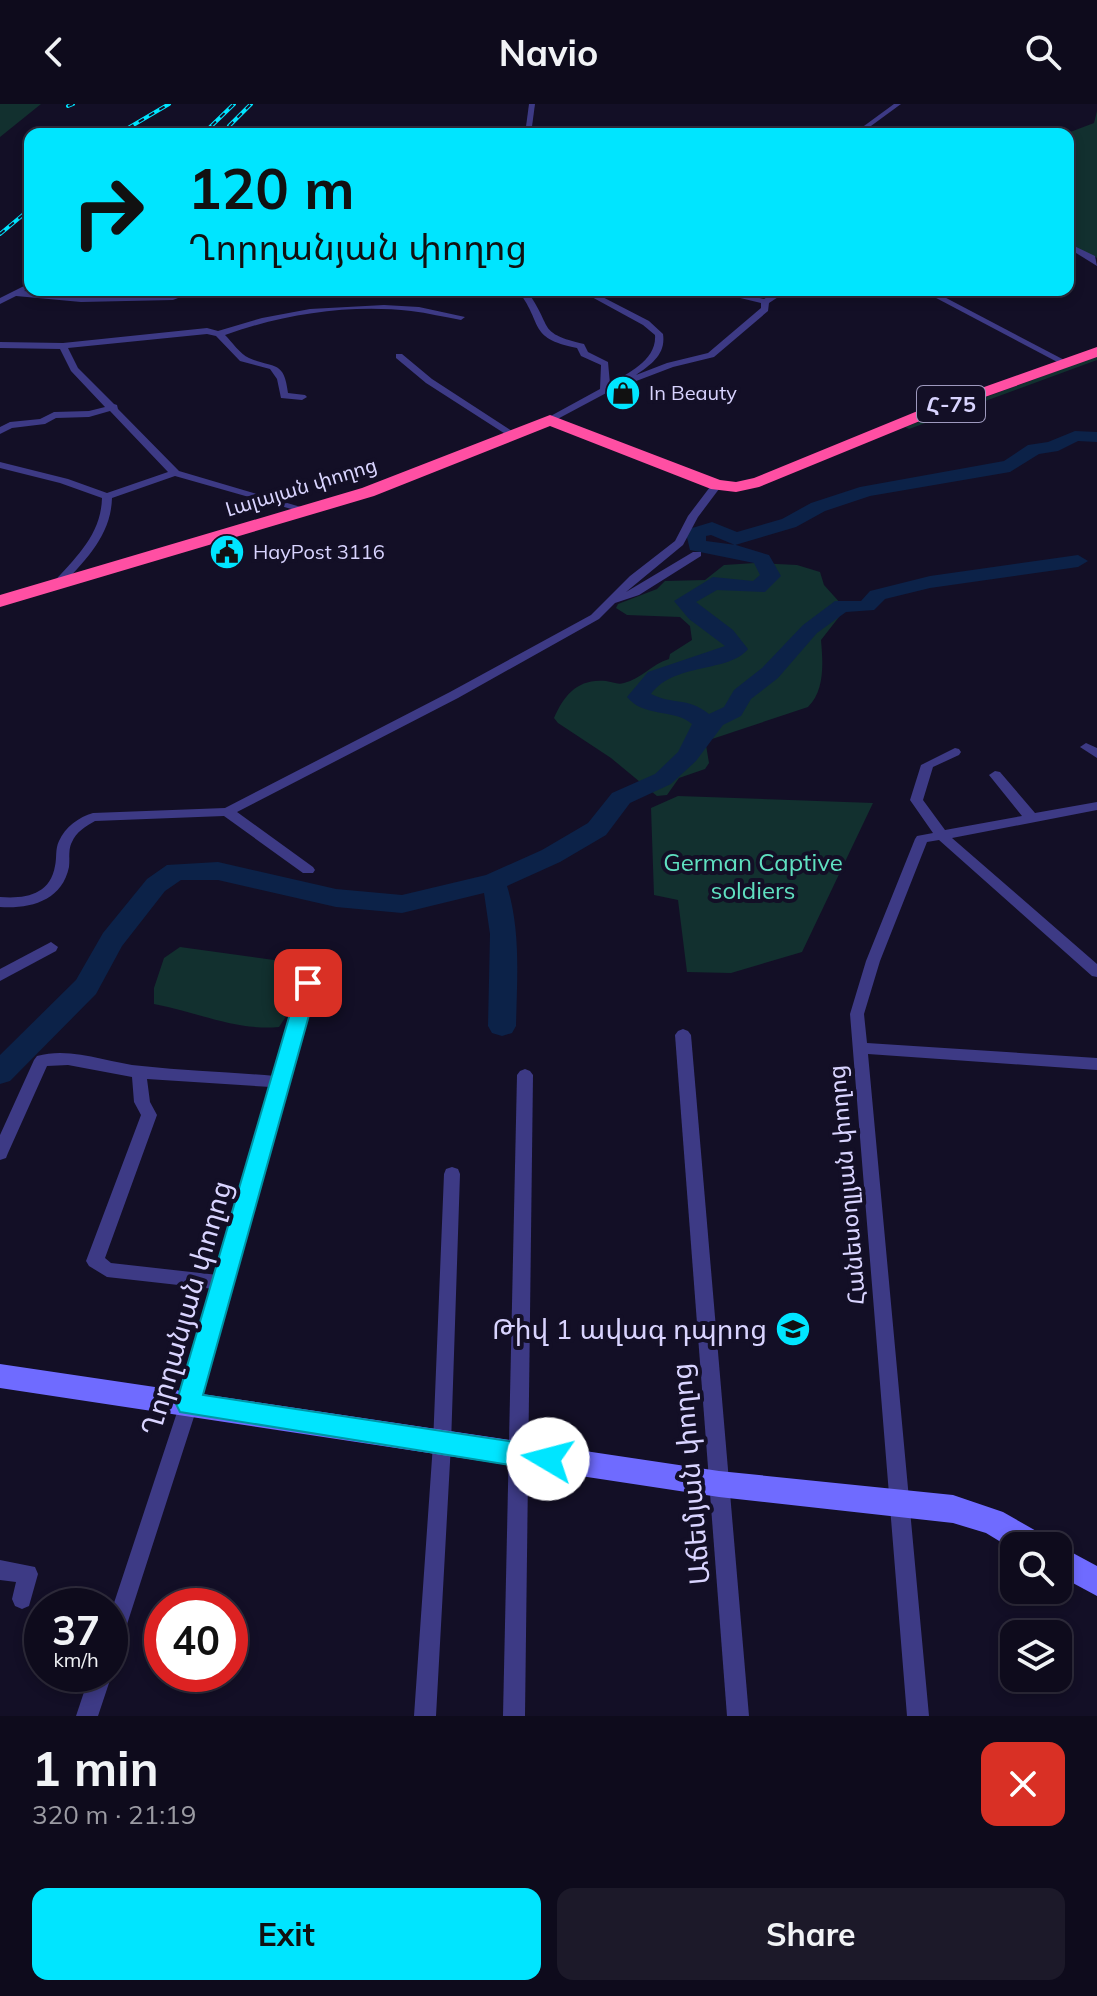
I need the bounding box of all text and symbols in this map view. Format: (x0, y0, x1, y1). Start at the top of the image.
icon: back (32, 30, 76, 74)
text: Navio (499, 30, 598, 75)
icon: search (1021, 30, 1065, 74)
text: 120 m (188, 153, 355, 223)
icon: right (56, 160, 160, 264)
text: Ղորղանյան փողոց (188, 224, 527, 269)
shop icon: In Beauty (604, 374, 642, 412)
place label: In Beauty (649, 380, 737, 405)
road number: Հ-75 (917, 386, 985, 422)
street label: Լալայան փողոց (222, 452, 380, 521)
public building icon: HayPost 3116 (208, 533, 246, 571)
place label: HayPost 3116 (253, 539, 385, 564)
park label: German Captive soldiers (663, 847, 843, 905)
pin (274, 949, 342, 1017)
icon: arrive (286, 961, 330, 1005)
street label: Հանեսօղլյան փողոց (821, 1064, 871, 1306)
street label: Ղորղանյան փողոց (132, 1176, 239, 1439)
school or university icon: Թիվ 1 ավագ դպրոց (774, 1310, 812, 1348)
place label: Թիվ 1 ավագ դպրոց (492, 1311, 767, 1346)
street label: Աճեմյան փողոց (662, 1362, 717, 1586)
position arrow (506, 1417, 590, 1501)
map controls (1000, 1532, 1072, 1692)
button: search (1000, 1532, 1072, 1604)
speed limit sign: 40 (144, 1588, 248, 1692)
text: 37 (52, 1605, 100, 1655)
button: layers (1000, 1620, 1072, 1692)
text: km/h (53, 1647, 99, 1672)
text: 1 min (32, 1738, 159, 1798)
button: close (981, 1742, 1065, 1826)
text: 320 m · 21:19 (32, 1798, 196, 1831)
button: Exit (32, 1888, 541, 1980)
button: Share (557, 1888, 1065, 1980)

